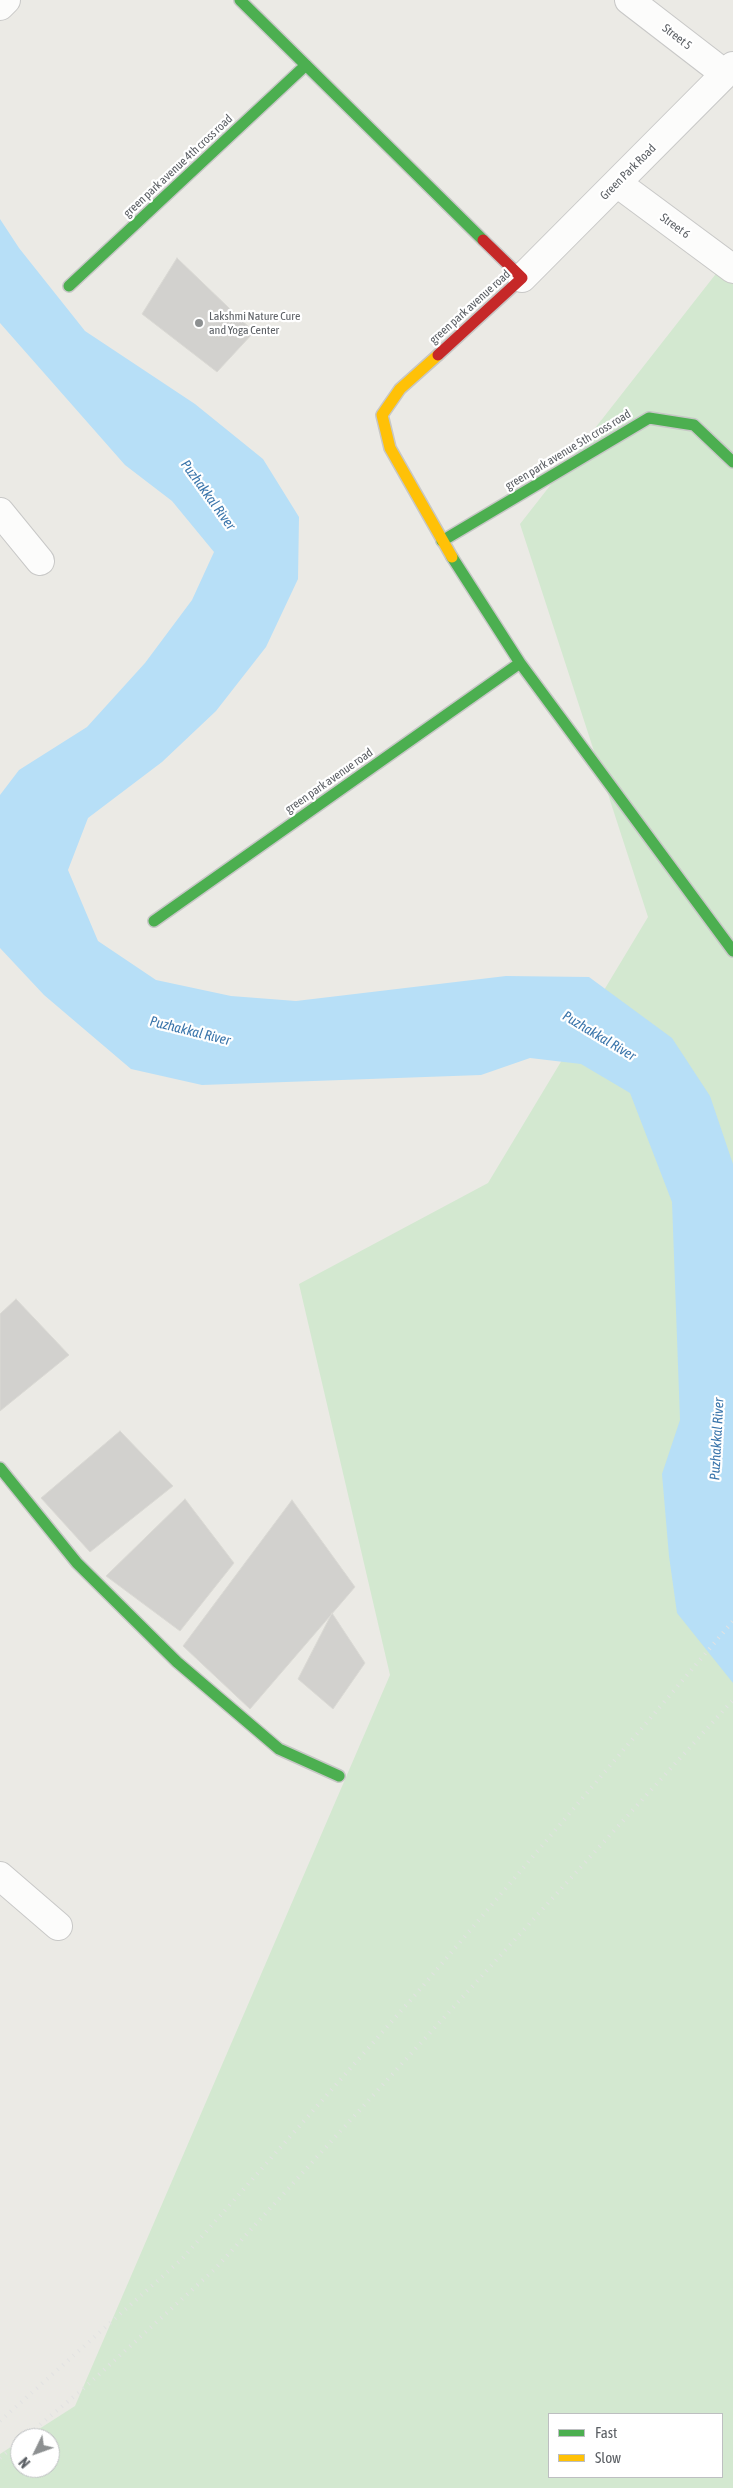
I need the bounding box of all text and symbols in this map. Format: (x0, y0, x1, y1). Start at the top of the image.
street label: Street 5 (659, 21, 695, 53)
street label: green park avenue 4th cross road (120, 112, 236, 220)
street label: Green Park Road (597, 141, 659, 203)
street label: Street 6 (657, 210, 693, 242)
street label: green park avenue road (427, 267, 513, 347)
place label: Lakshmi Nature Cure and Yoga Center (209, 309, 300, 337)
marker: Lakshmi Nature Cure and Yoga Center (193, 317, 205, 329)
street label: green park avenue 5th cross road (503, 407, 633, 493)
water label: Puzhakkal River (177, 457, 239, 533)
street label: green park avenue road (282, 745, 376, 817)
water label: Puzhakkal River (559, 1008, 639, 1064)
water label: Puzhakkal River (148, 1013, 232, 1049)
water label: Puzhakkal River (706, 1397, 728, 1481)
legend (548, 2413, 723, 2478)
text: Fast (595, 2424, 617, 2441)
north arrow (10, 2428, 60, 2478)
text: Slow (595, 2449, 621, 2466)
text: N (16, 2454, 33, 2471)

